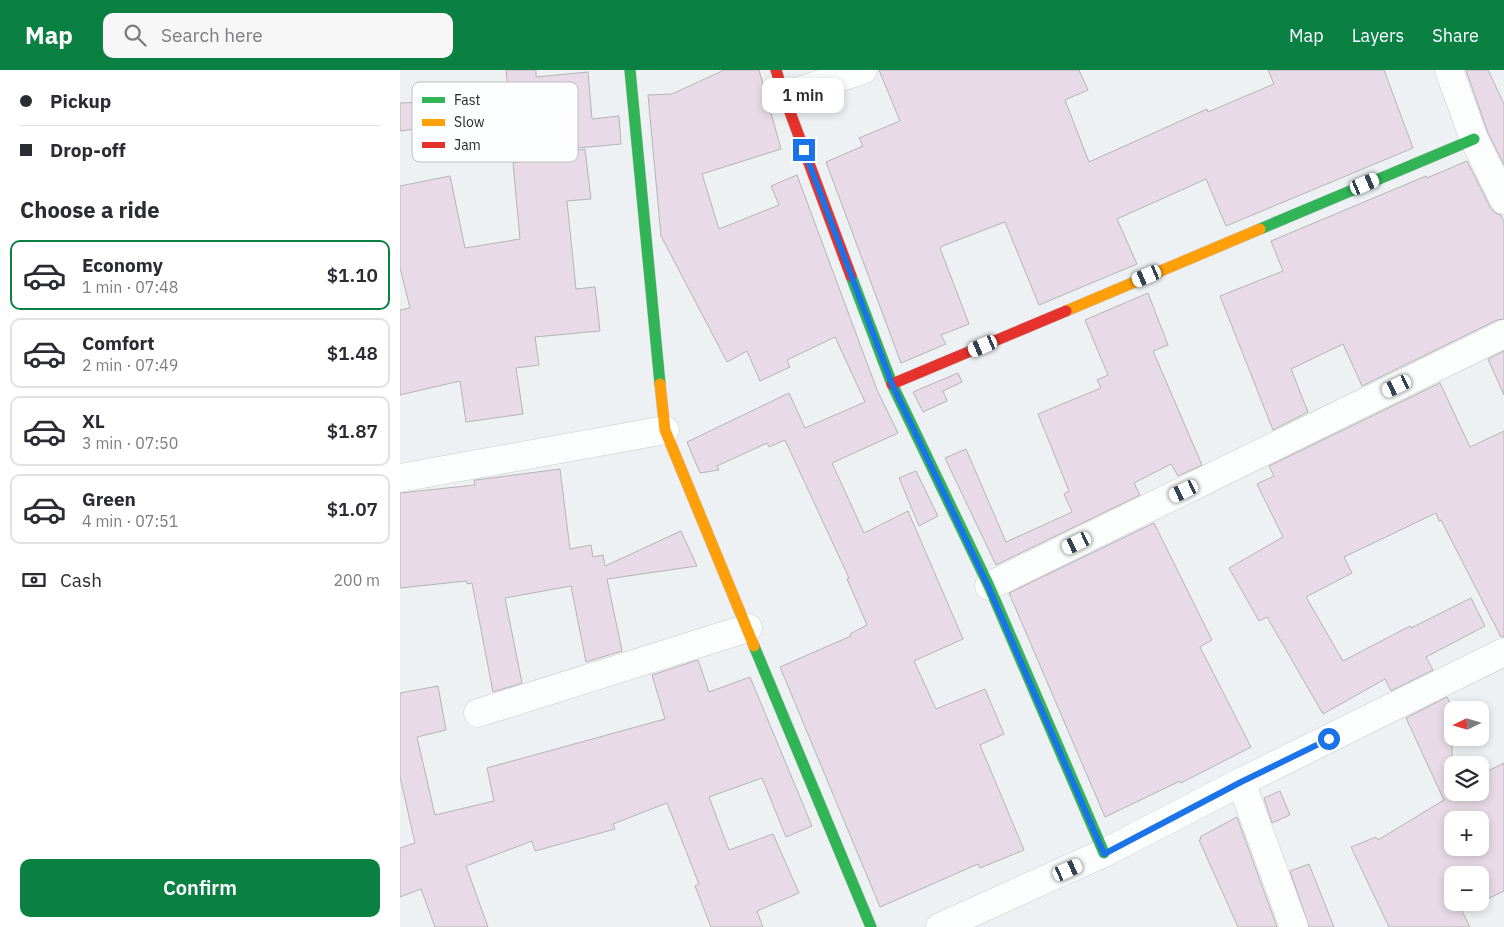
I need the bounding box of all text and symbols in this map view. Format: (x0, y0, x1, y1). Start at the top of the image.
search box (103, 13, 453, 58)
text: Map (25, 19, 73, 51)
icon: search (121, 21, 149, 49)
text: Search here (161, 23, 263, 47)
text: Map (1289, 24, 1324, 47)
text: Layers (1352, 24, 1404, 47)
text: Share (1432, 24, 1479, 47)
callout: 1 min (763, 78, 845, 112)
legend (412, 82, 578, 162)
text: 1 min (782, 85, 824, 105)
text: Pickup (50, 89, 111, 113)
text: Fast (454, 91, 480, 109)
text: Slow (454, 113, 485, 131)
text: Jam (454, 136, 481, 154)
text: Drop-off (50, 138, 126, 162)
route end (793, 139, 815, 161)
car (1348, 171, 1381, 197)
text: Choose a ride (20, 195, 160, 224)
icon: car (22, 253, 67, 298)
text: Economy (82, 253, 163, 277)
text: $1.10 (327, 263, 378, 287)
car (1130, 263, 1163, 289)
text: 1 min · 07:48 (82, 277, 178, 297)
icon: car (22, 331, 67, 376)
text: Comfort (82, 331, 155, 355)
car (966, 333, 999, 359)
text: $1.48 (327, 341, 378, 365)
text: 2 min · 07:49 (82, 355, 178, 375)
car (1380, 373, 1413, 399)
icon: car (22, 409, 67, 454)
text: XL (82, 409, 105, 433)
text: $1.87 (327, 419, 378, 443)
text: 3 min · 07:50 (82, 433, 178, 453)
car (1167, 478, 1200, 504)
icon: car (22, 487, 67, 532)
text: Green (82, 487, 136, 511)
text: $1.07 (327, 497, 378, 521)
text: 4 min · 07:51 (82, 511, 178, 531)
car (1060, 530, 1093, 556)
icon: cash (20, 566, 48, 594)
text: Cash (60, 568, 102, 592)
text: 200 m (333, 570, 380, 590)
north arrow (1444, 701, 1489, 746)
map controls (1444, 701, 1489, 911)
route start (1318, 728, 1340, 750)
button: layers (1444, 756, 1489, 801)
button: + (1444, 811, 1489, 856)
car (1051, 857, 1084, 883)
button: Confirm (20, 859, 380, 917)
button: − (1444, 866, 1489, 911)

